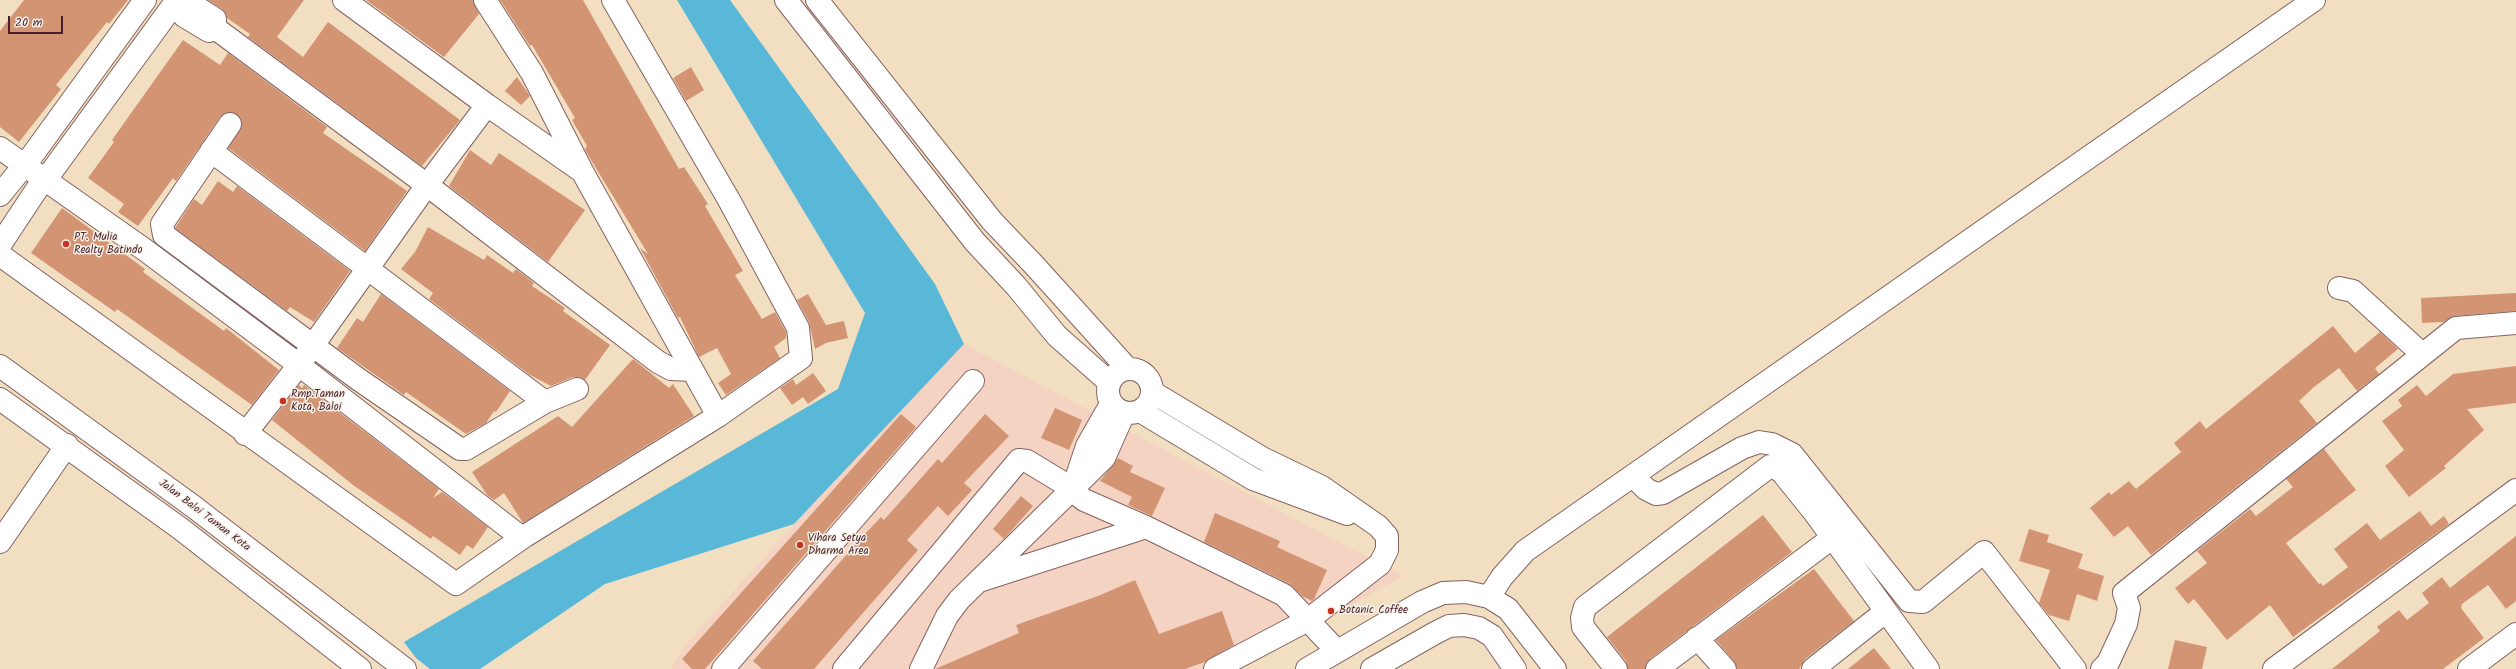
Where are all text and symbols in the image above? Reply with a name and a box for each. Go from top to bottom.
scale bar [10,8,65,34]
text: 20 m [15,13,42,32]
place label: PT. Mulia Realty Batindo [74,231,142,257]
marker: PT. Mulia Realty Batindo [61,239,71,249]
place label: Rmp.Taman Kota, Baloi [291,388,345,414]
marker: Rmp.Taman Kota, Baloi [278,396,288,406]
street label: Jalan Baloi Taman Kota [156,477,252,555]
place label: Vihara Setya Dharma Area [808,532,869,558]
marker: Vihara Setya Dharma Area [795,540,805,550]
place label: Botanic Coffee [1339,604,1408,618]
marker: Botanic Coffee [1326,606,1336,616]

